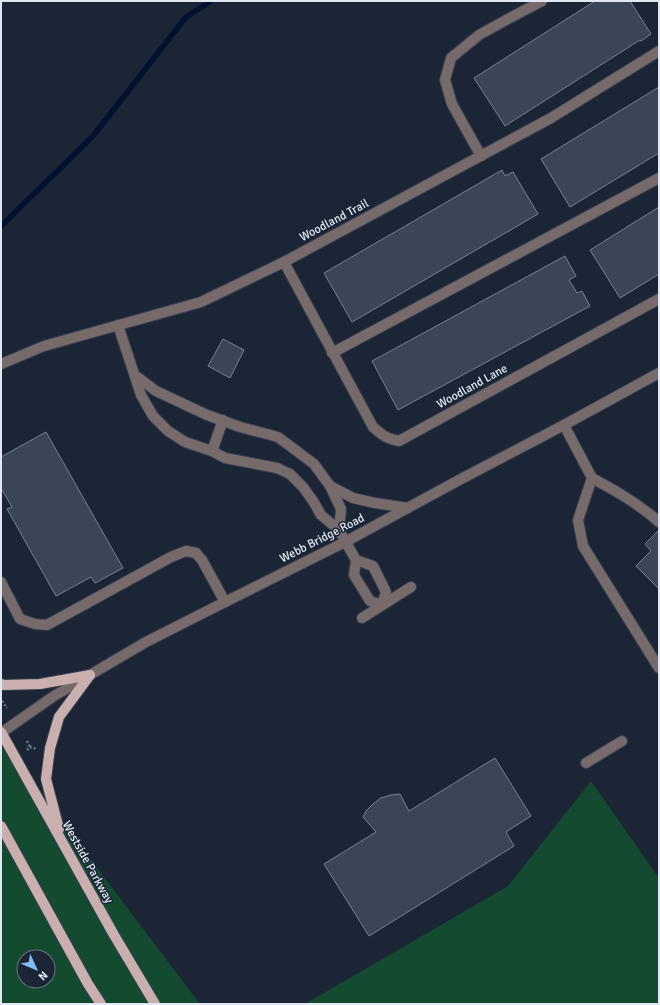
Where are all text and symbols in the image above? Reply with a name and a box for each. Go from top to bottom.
street label: Woodland Trail [297,196,372,245]
street label: Woodland Lane [434,361,510,412]
street label: Webb Bridge Road [277,511,367,566]
street label: Westside Parkway [59,818,117,906]
north arrow [16,949,56,989]
text: N [35,968,50,983]

